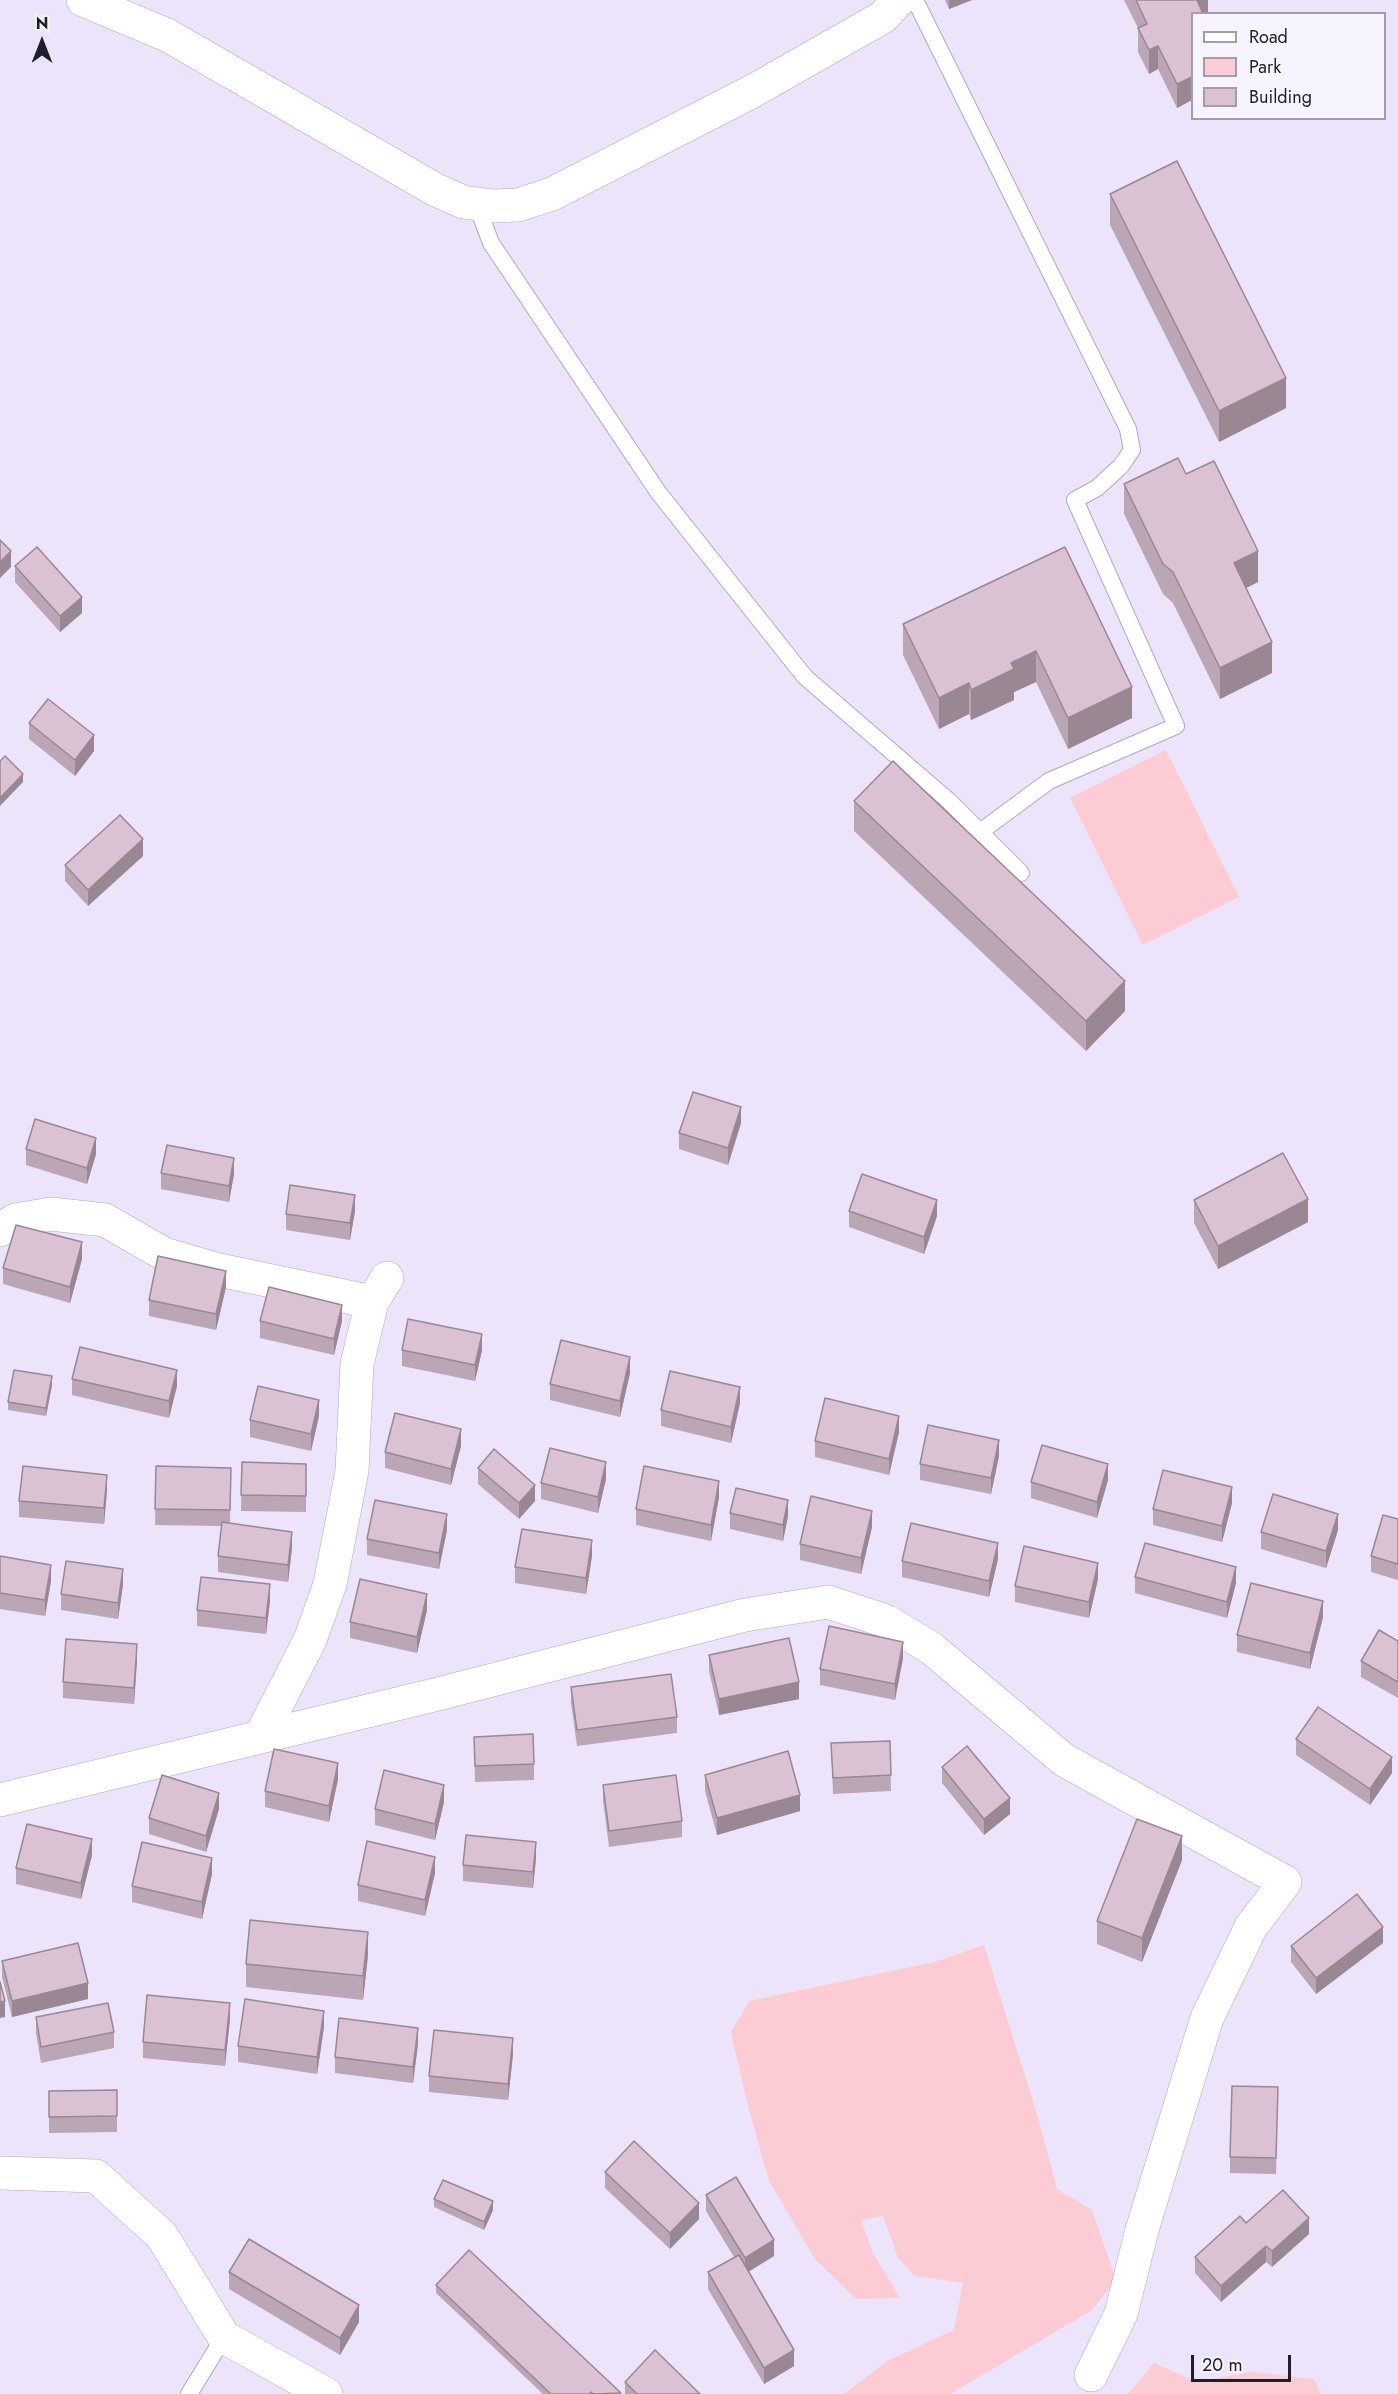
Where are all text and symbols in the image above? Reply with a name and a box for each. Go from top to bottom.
north arrow [12,12,72,72]
text: N [36,12,48,35]
legend [1191,12,1386,120]
text: Road [1249,24,1288,50]
text: Park [1249,54,1281,80]
text: Building [1249,84,1312,110]
scale bar [1194,2343,1294,2381]
text: 20 m [1202,2352,1242,2378]

